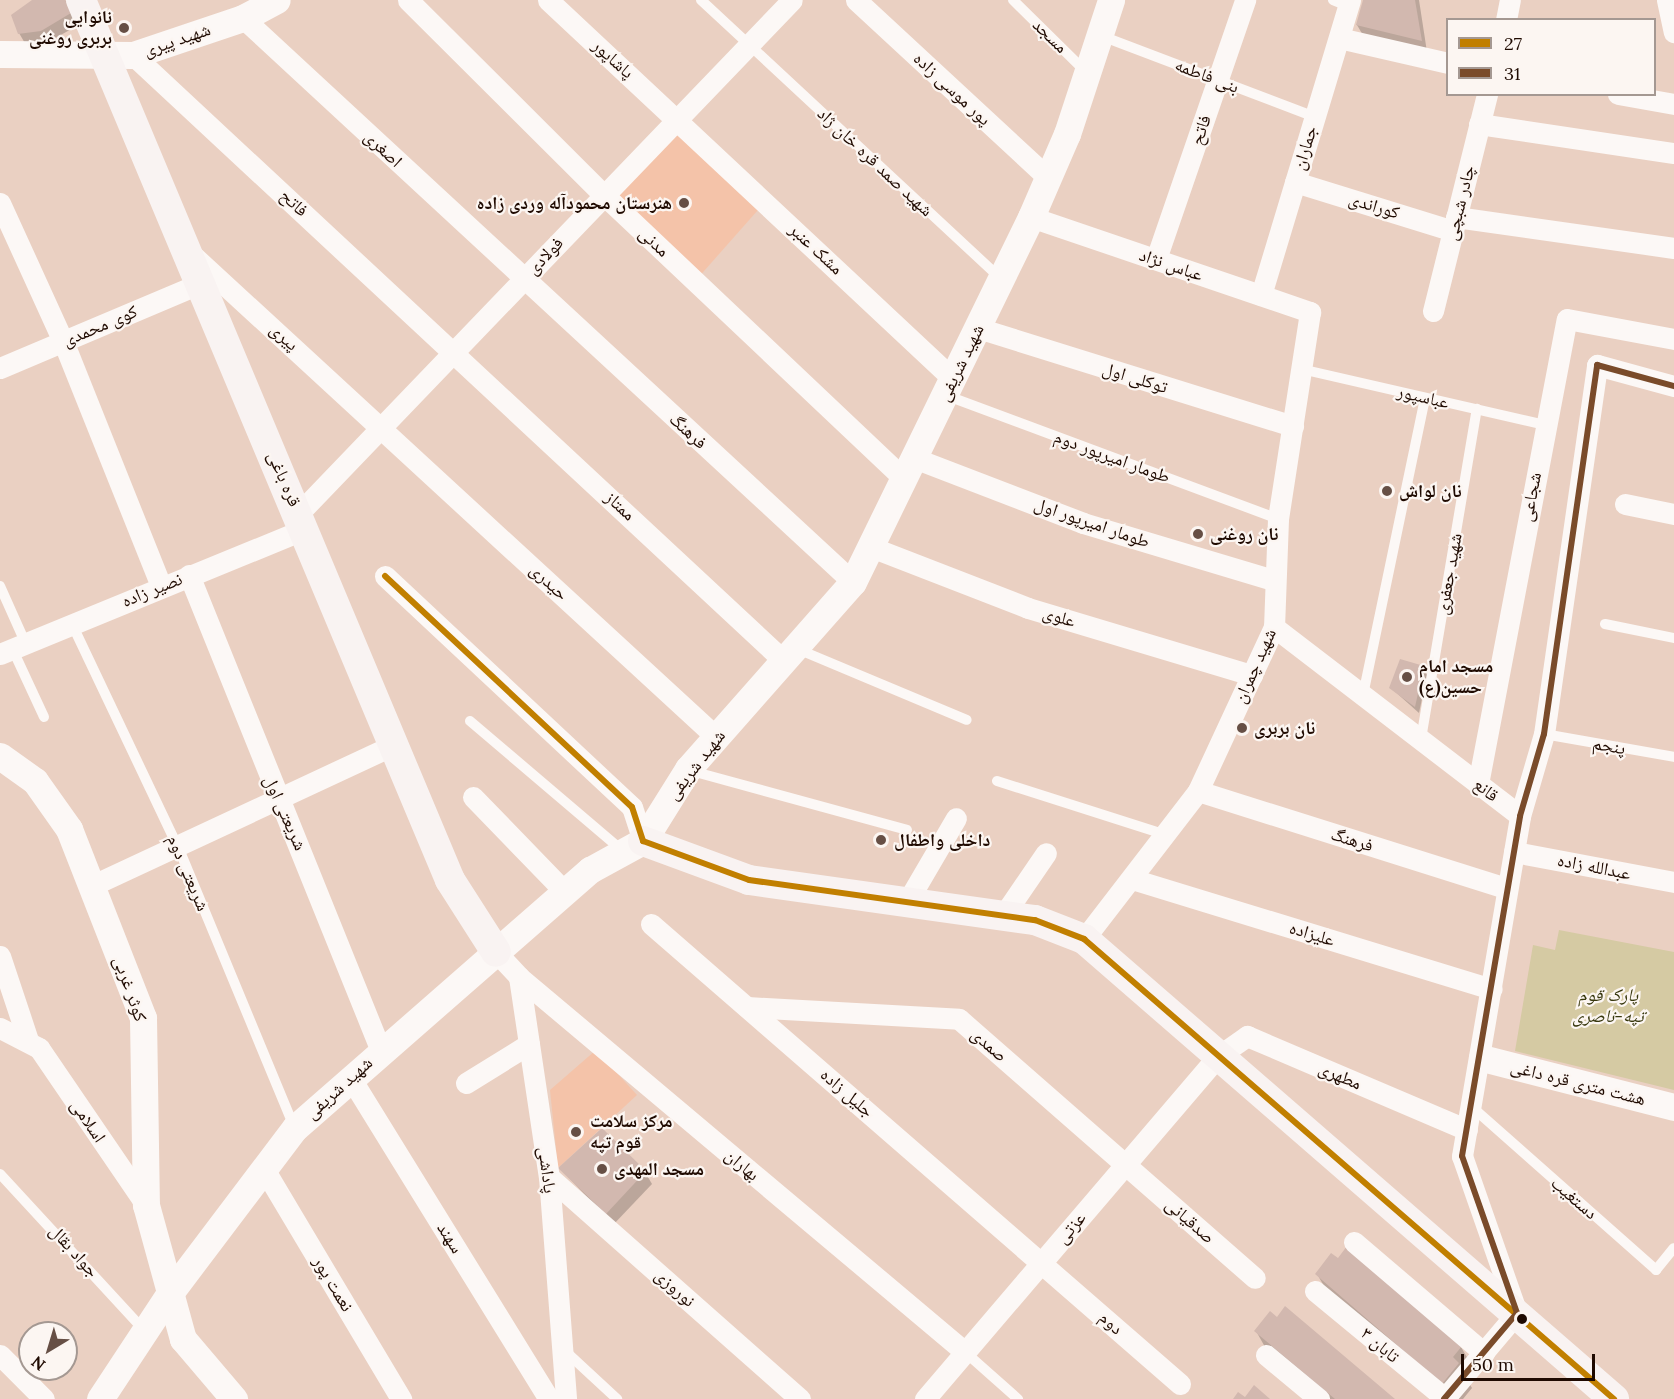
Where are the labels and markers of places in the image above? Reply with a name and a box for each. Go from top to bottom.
place label: نانوایی بربری روغنی [29,7,112,50]
marker: نانوایی بربری روغنی [117,21,131,35]
place label: هنرستان محمودآله وردی زاده [477,192,672,214]
marker: هنرستان محمودآله وردی زاده [677,196,691,210]
place label: نان لواش [1399,480,1462,502]
marker: نان لواش [1380,484,1394,498]
place label: نان روغنی [1210,523,1278,545]
marker: نان روغنی [1191,527,1205,541]
place label: مسجد امام حسین(ع) [1419,656,1493,698]
marker: مسجد امام حسین(ع) [1400,670,1414,684]
place label: نان بربری [1254,717,1315,739]
marker: نان بربری [1235,721,1249,735]
place label: داخلی واطفال [894,829,990,851]
marker: داخلی واطفال [872,831,890,849]
place label: مرکز سلامت قوم تپه [590,1111,673,1154]
marker: مرکز سلامت قوم تپه [567,1123,585,1141]
place label: مسجد المهدی [614,1158,704,1180]
marker: مسجد المهدی [595,1162,609,1176]
unlabelled marker [1516,1313,1528,1325]

